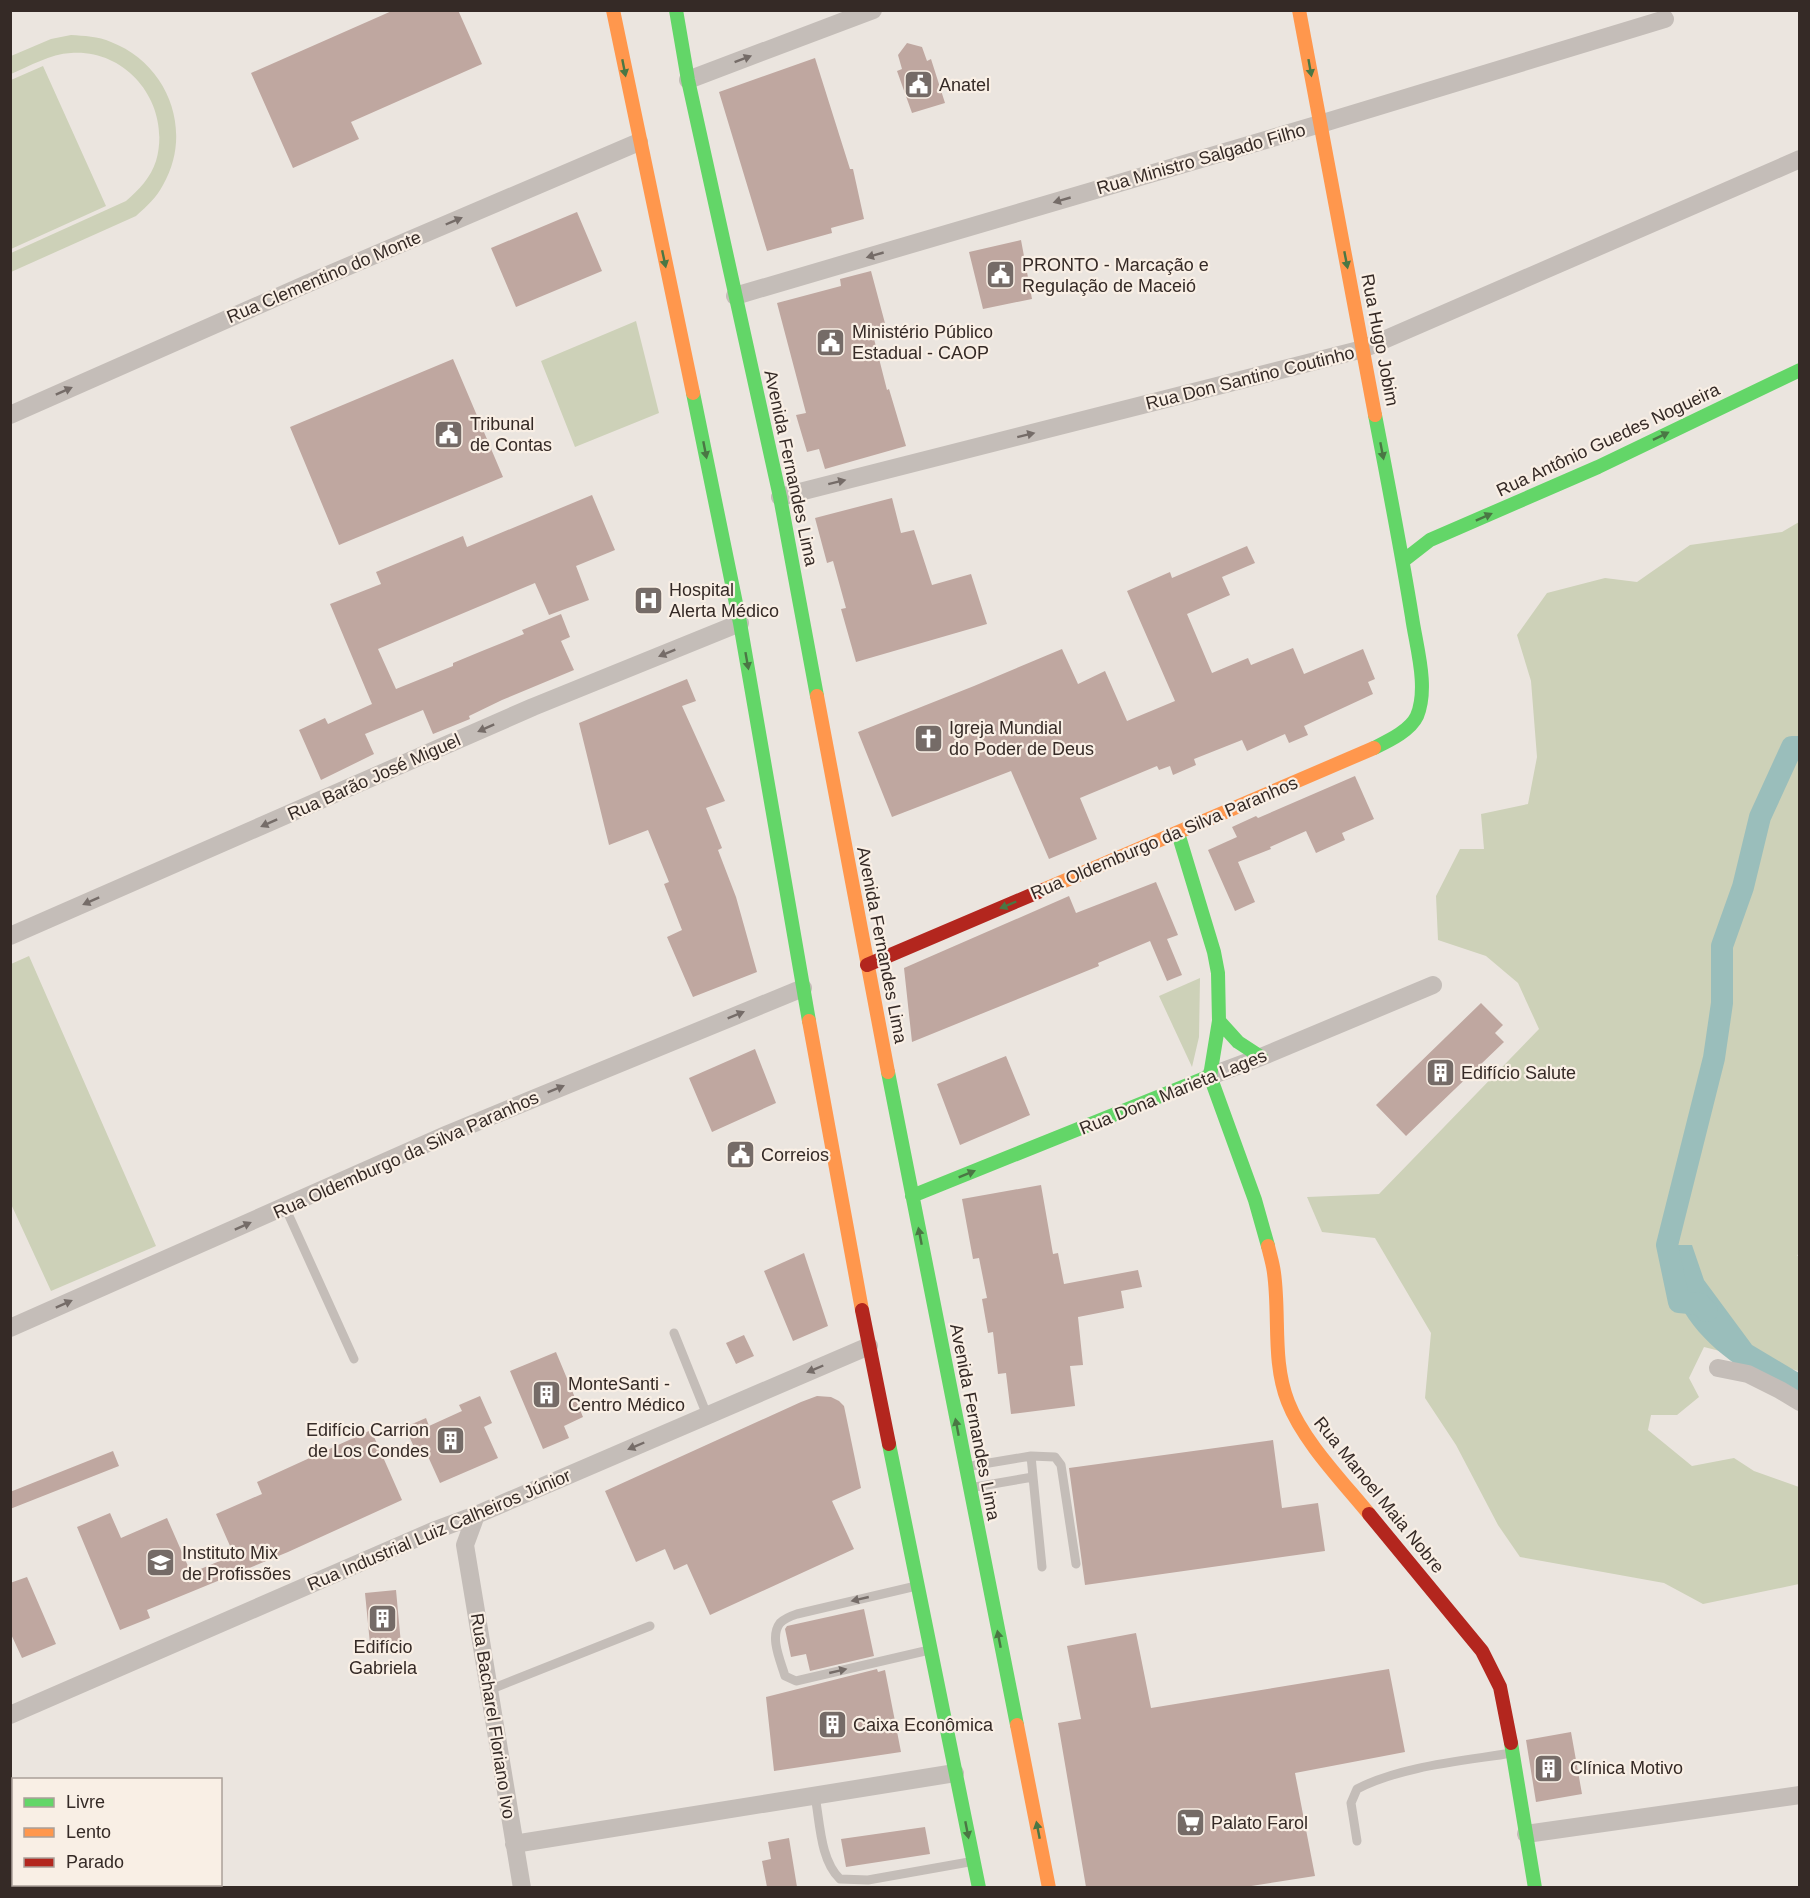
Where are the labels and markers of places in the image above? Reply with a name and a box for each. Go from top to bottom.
public building icon: Anatel [902,69,934,101]
place label: Anatel [939,75,990,95]
place label: PRONTO - Marcação e Regulação de Maceió [1022,255,1209,296]
public building icon: PRONTO - Marcação e Regulação de Maceió [985,259,1017,291]
place label: Ministério Público Estadual - CAOP [852,322,993,363]
public building icon: Ministério Público Estadual - CAOP [815,326,847,358]
place label: Tribunal de Contas [470,414,552,455]
public building icon: Tribunal de Contas [433,418,465,450]
place label: Hospital Alerta Médico [669,580,779,621]
hospital icon: Hospital Alerta Médico [632,584,664,616]
place label: Igreja Mundial do Poder de Deus [949,718,1094,759]
church icon: Igreja Mundial do Poder de Deus [912,722,944,754]
building icon: Edifício Salute [1424,1057,1456,1089]
place label: Edifício Salute [1461,1063,1576,1083]
public building icon: Correios [724,1139,756,1171]
place label: Correios [761,1145,829,1165]
place label: MonteSanti - Centro Médico [568,1374,685,1415]
building icon: MonteSanti - Centro Médico [531,1378,563,1410]
place label: Edifício Carrion de Los Condes [306,1420,429,1461]
building icon: Edifício Carrion de Los Condes [434,1424,466,1456]
place label: Instituto Mix de Profissões [182,1543,291,1584]
school or university icon: Instituto Mix de Profissões [145,1547,177,1579]
building icon: Edifício Gabriela [367,1602,399,1634]
place label: Edifício Gabriela [349,1637,418,1678]
building icon: Caixa Econômica [816,1709,848,1741]
place label: Caixa Econômica [853,1715,994,1735]
building icon: Clínica Motivo [1533,1752,1565,1784]
place label: Clínica Motivo [1570,1758,1683,1778]
supermarket icon: Palato Farol [1174,1807,1206,1839]
place label: Palato Farol [1211,1813,1308,1833]

